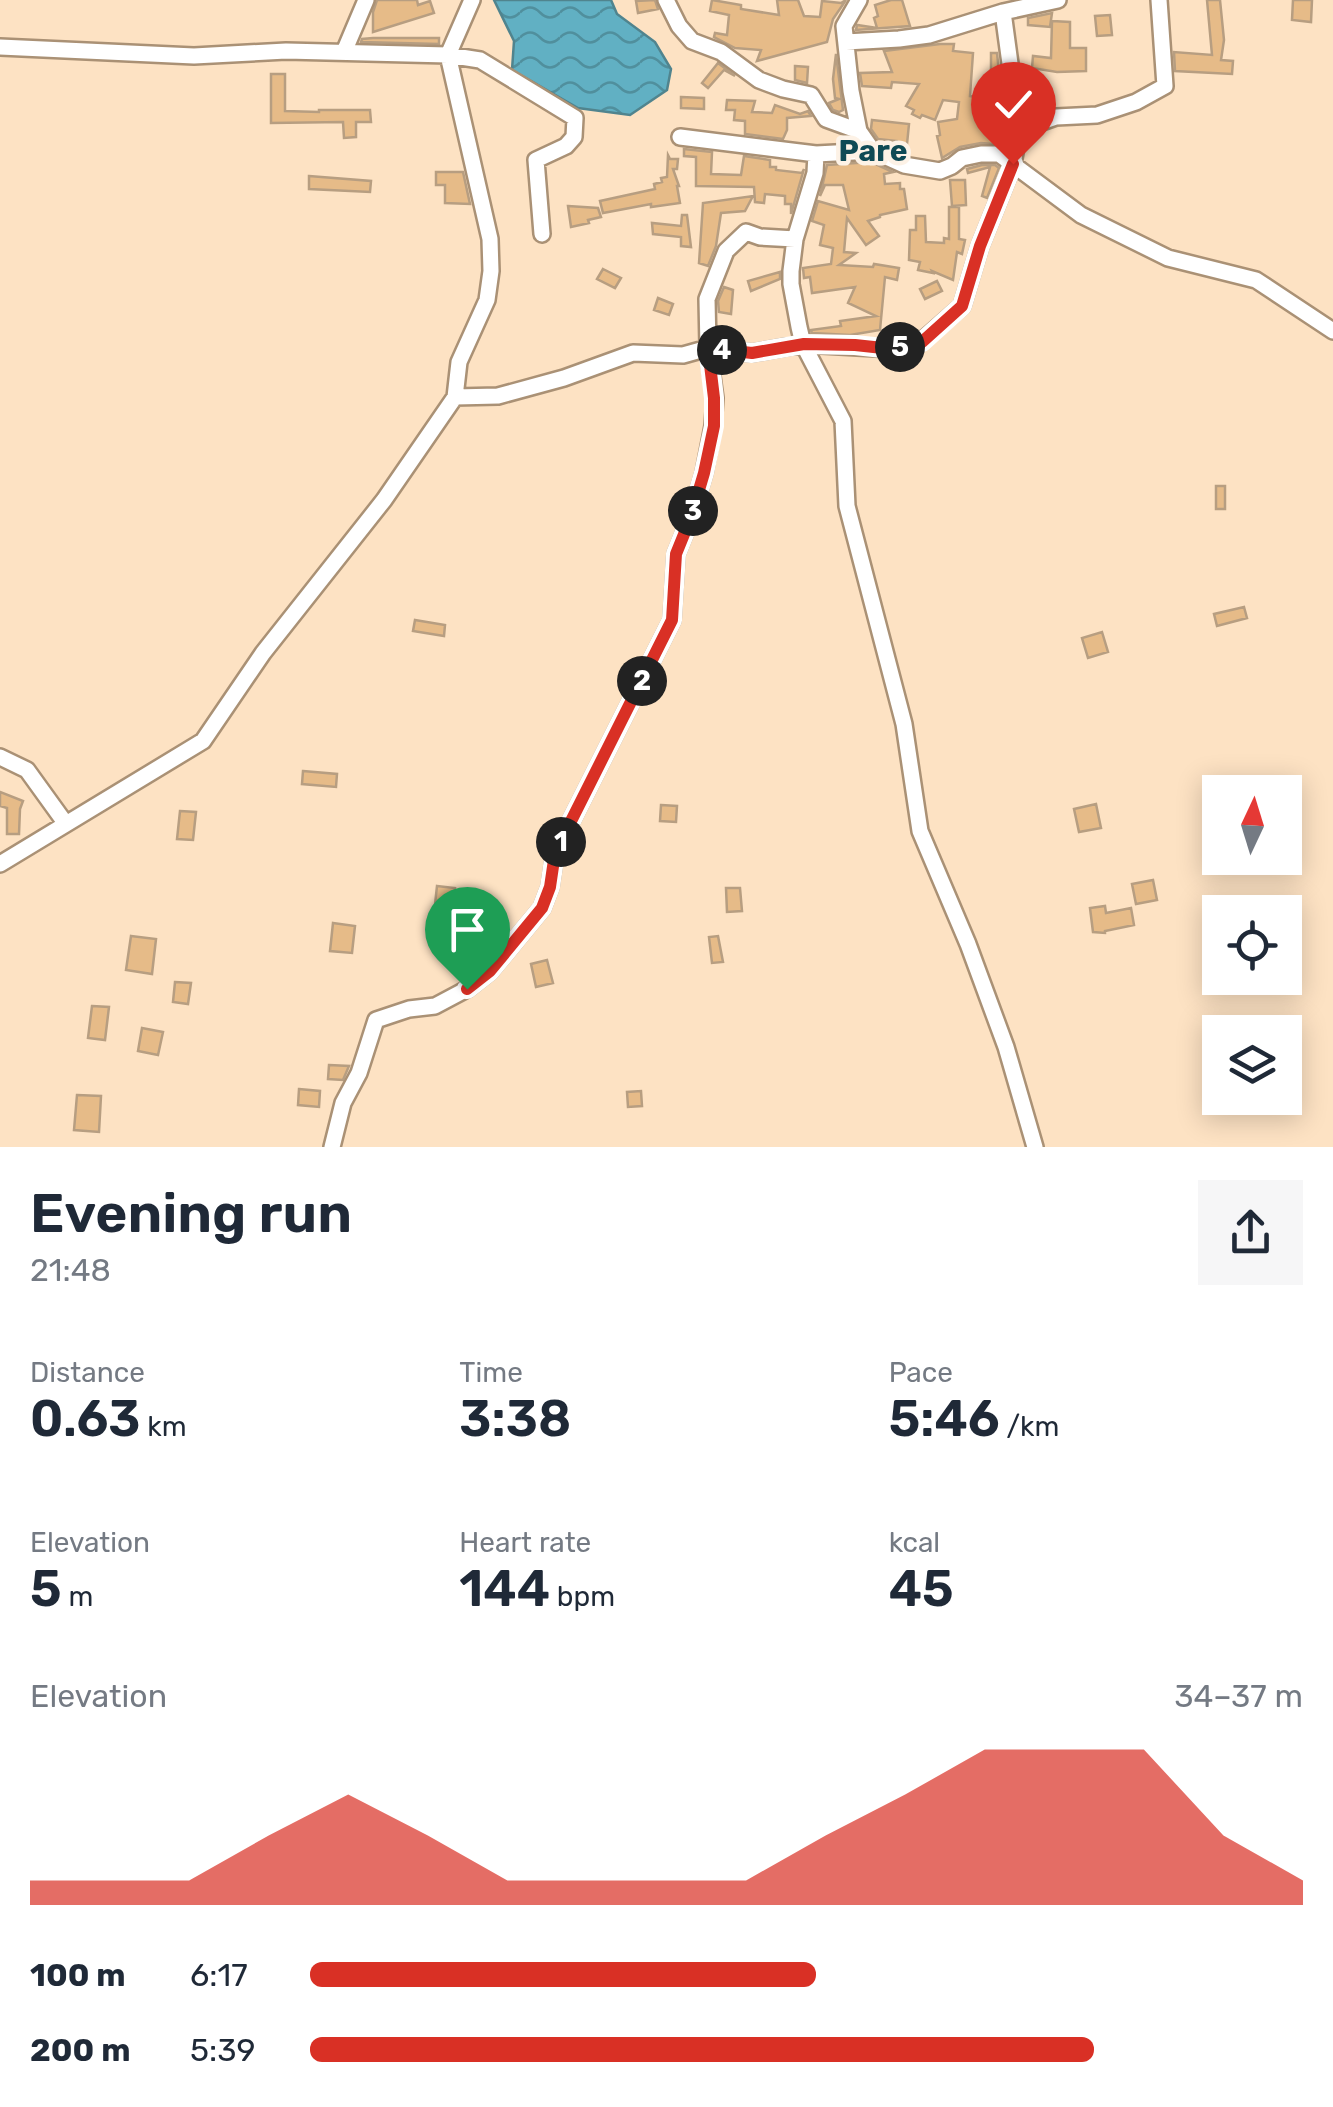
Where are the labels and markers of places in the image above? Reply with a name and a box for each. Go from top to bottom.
pin [971,62,1056,165]
pin: 5 [875,322,925,372]
pin: 4 [697,325,747,375]
pin: 3 [668,486,718,536]
pin: 2 [617,656,667,706]
pin: 1 [536,817,586,867]
pin [425,887,510,990]

